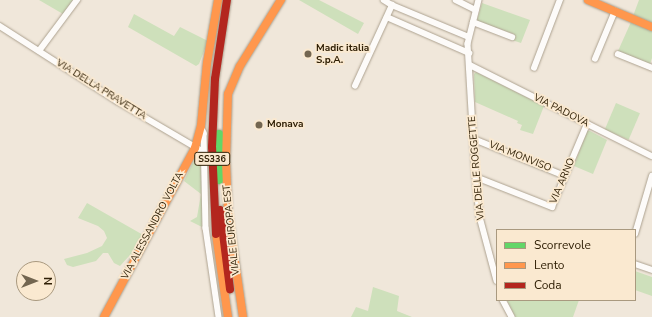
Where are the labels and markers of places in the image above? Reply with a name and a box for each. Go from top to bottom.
place label: Madic italia S.p.A. [316,42,369,66]
marker: Madic italia S.p.A. [303,49,313,59]
place label: Monava [267,119,303,131]
marker: Monava [254,120,264,130]

